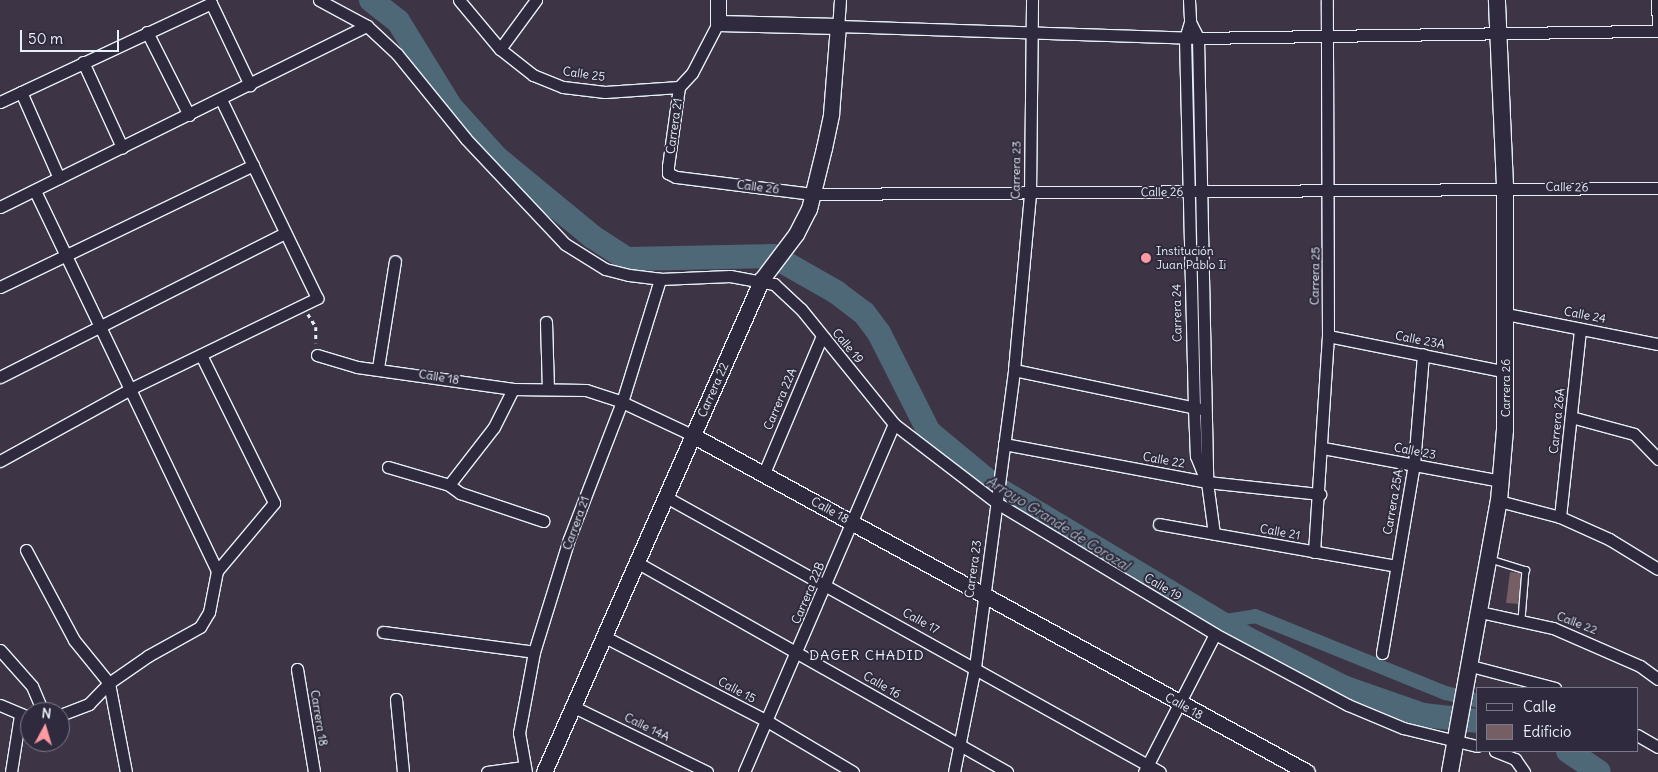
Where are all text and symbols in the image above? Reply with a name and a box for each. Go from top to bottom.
scale bar [22,20,121,52]
text: 50 m [28,29,63,48]
street label: Calle 25 [562,64,606,84]
street label: Carrera 21 [663,97,685,155]
street label: Carrera 23 [1008,141,1024,199]
street label: Calle 26 [736,177,780,197]
street label: Calle 26 [1545,179,1589,195]
street label: Calle 26 [1140,184,1184,200]
place label: Institución Juan Pablo Ii [1156,244,1226,272]
street label: Carrera 25 [1307,247,1323,305]
marker: Institución Juan Pablo Ii [1140,252,1152,264]
street label: Carrera 24 [1169,284,1185,342]
street label: Calle 24 [1563,304,1607,326]
street label: Calle 19 [829,326,867,366]
street label: Calle 23A [1394,328,1446,352]
street label: Carrera 26 [1499,359,1513,417]
street label: Carrera 22 [695,360,731,420]
street label: Carrera 22A [761,366,799,432]
street label: Calle 18 [418,367,460,387]
street label: Carrera 26A [1546,387,1568,455]
street label: Calle 23 [1393,440,1437,462]
street label: Calle 22 [1142,449,1186,471]
street label: Carrera 25A [1380,468,1406,536]
water label: Arroyo Grande de Corozal [984,472,1132,574]
street label: Carrera 21 [560,494,592,552]
street label: Calle 18 [809,494,851,526]
street label: Calle 21 [1259,521,1301,543]
street label: Carrera 23 [962,539,984,599]
street label: Carrera 22B [788,560,828,626]
street label: Calle 19 [1142,570,1184,604]
street label: Calle 17 [900,605,942,637]
street label: Calle 22 [1555,609,1599,637]
district label: DAGER CHADID [808,647,926,663]
street label: Calle 16 [861,669,903,701]
street label: Calle 15 [716,674,758,706]
legend [1476,687,1638,752]
street label: Carrera 18 [307,689,331,747]
street label: Calle 18 [1163,690,1205,722]
text: Calle [1523,697,1556,716]
north arrow [20,702,70,752]
text: N [41,704,52,723]
street label: Calle 14A [622,710,672,744]
text: Edificio [1523,722,1571,741]

